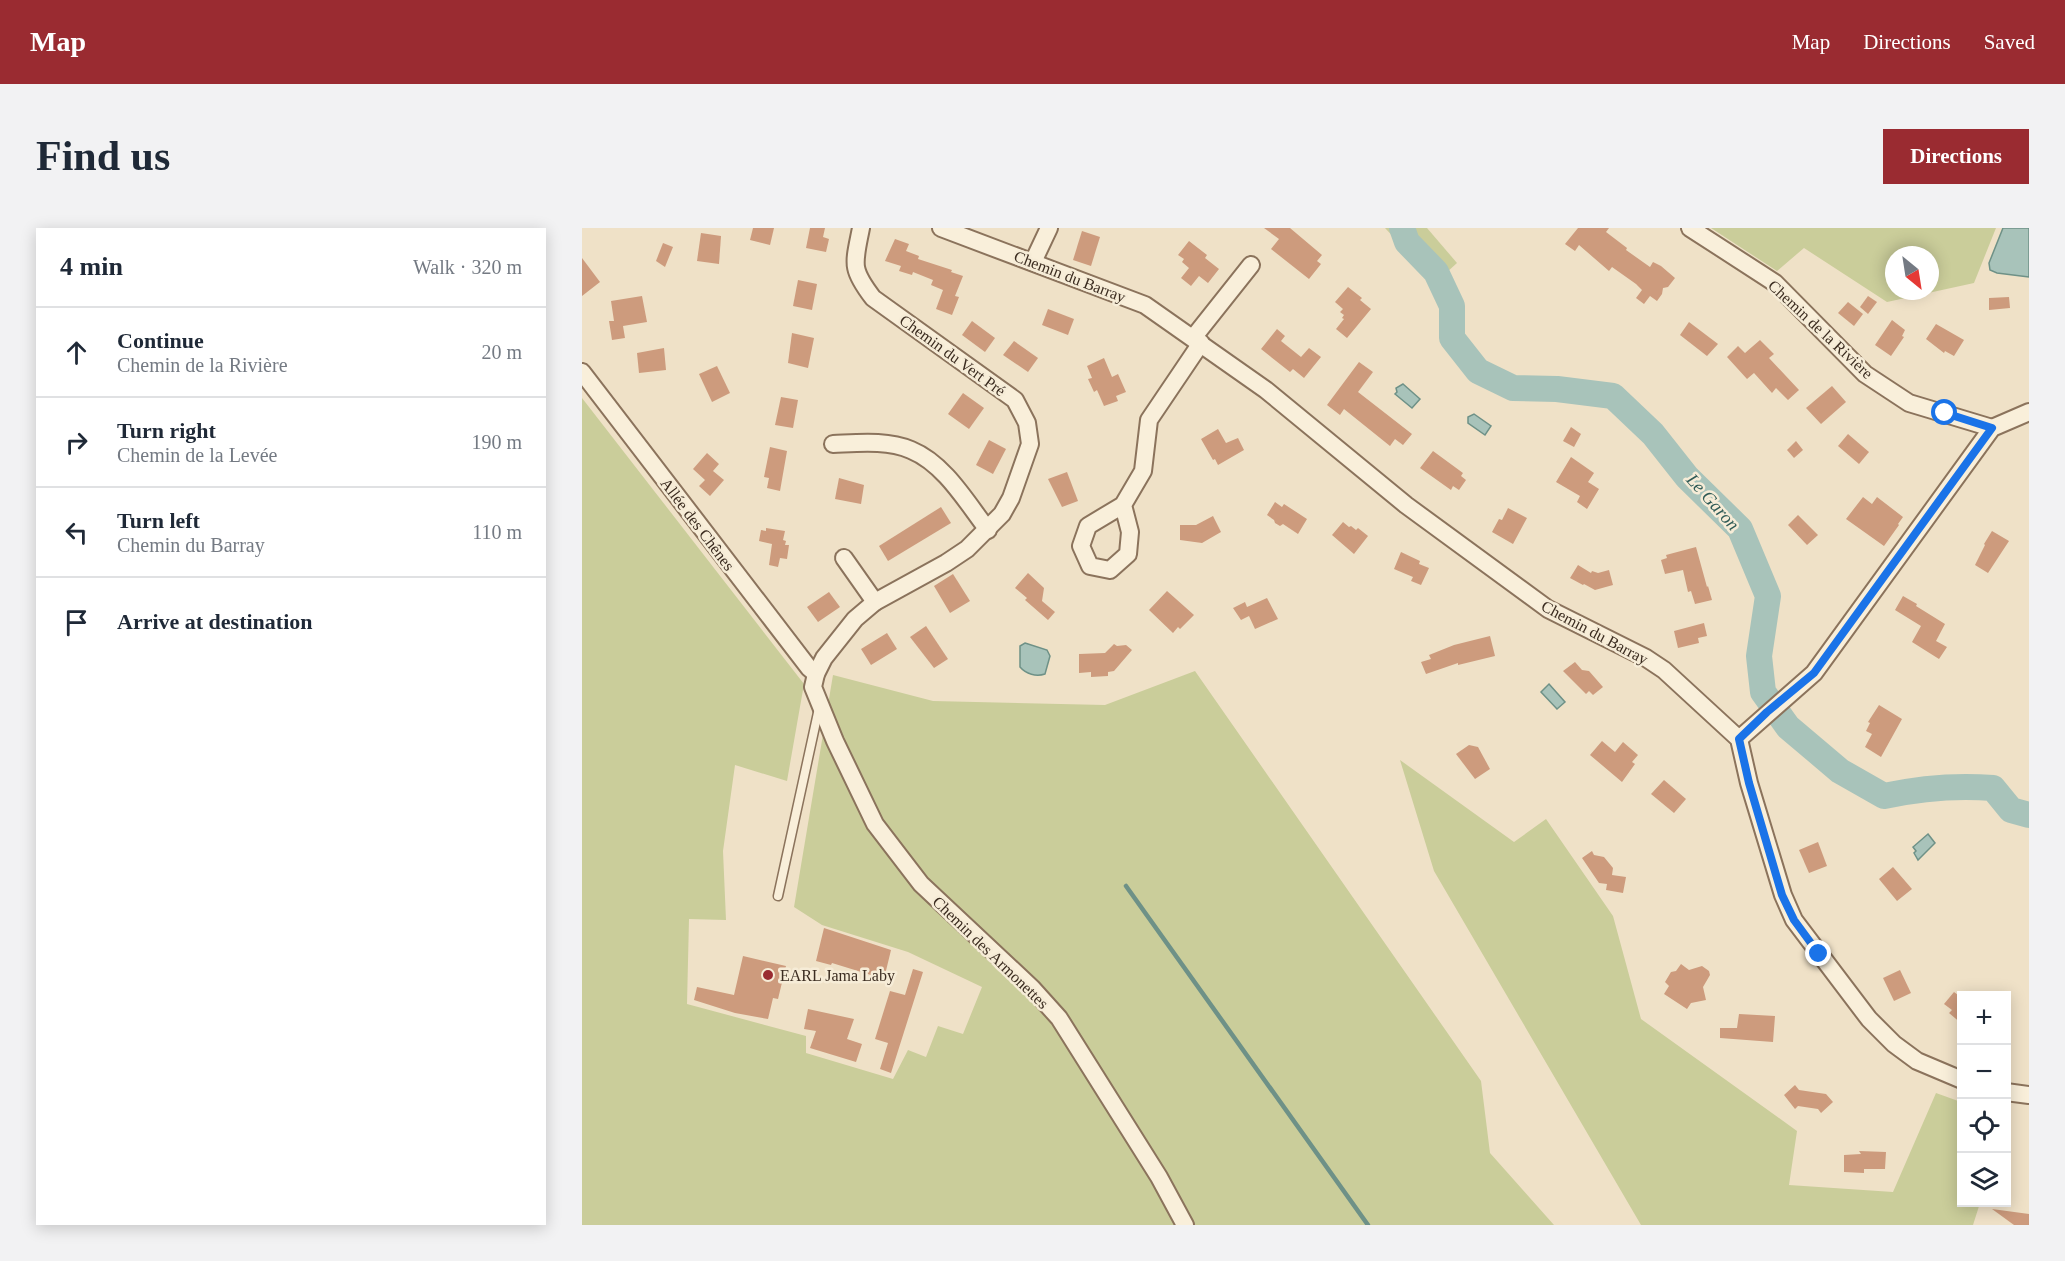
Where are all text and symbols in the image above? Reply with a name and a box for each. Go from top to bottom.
text: Map [30,26,86,57]
text: Map [1792,30,1830,54]
text: Directions [1863,30,1951,54]
text: Saved [1984,30,2035,54]
button: Directions [1883,129,2029,184]
text: Find us [36,133,170,179]
north arrow [1885,246,1939,300]
street label: Chemin du Barray [1011,247,1128,307]
text: 4 min [60,252,123,281]
text: Walk · 320 m [413,256,522,278]
street label: Chemin de la Rivière [1765,277,1876,382]
street label: Chemin du Vert Pré [897,311,1009,399]
text: Continue [117,328,204,353]
icon: ahead [60,336,93,369]
text: 20 m [481,341,522,363]
text: Chemin de la Rivière [117,354,288,376]
route start [1931,399,1957,425]
text: Turn right [117,418,216,443]
icon: right [60,426,93,459]
text: 190 m [471,431,522,453]
text: Chemin de la Levée [117,444,278,466]
water label: Le Garon [1682,469,1743,534]
street label: Allée des Chênes [657,475,738,574]
text: Turn left [117,508,200,533]
icon: left [60,516,93,549]
text: 110 m [472,521,522,543]
text: Chemin du Barray [117,534,265,556]
street label: Chemin du Barray [1538,597,1651,669]
icon: arrive [60,606,93,639]
text: Arrive at destination [117,609,313,634]
street label: Chemin des Armonettes [929,893,1052,1012]
route end [1805,940,1831,966]
place label: EARL Jama Laby [780,967,895,985]
marker: EARL Jama Laby [761,968,775,982]
map controls [1957,991,2011,1207]
button: + [1957,991,2011,1045]
button: − [1957,1045,2011,1099]
button: locate [1957,1099,2011,1153]
button: layers [1957,1153,2011,1207]

